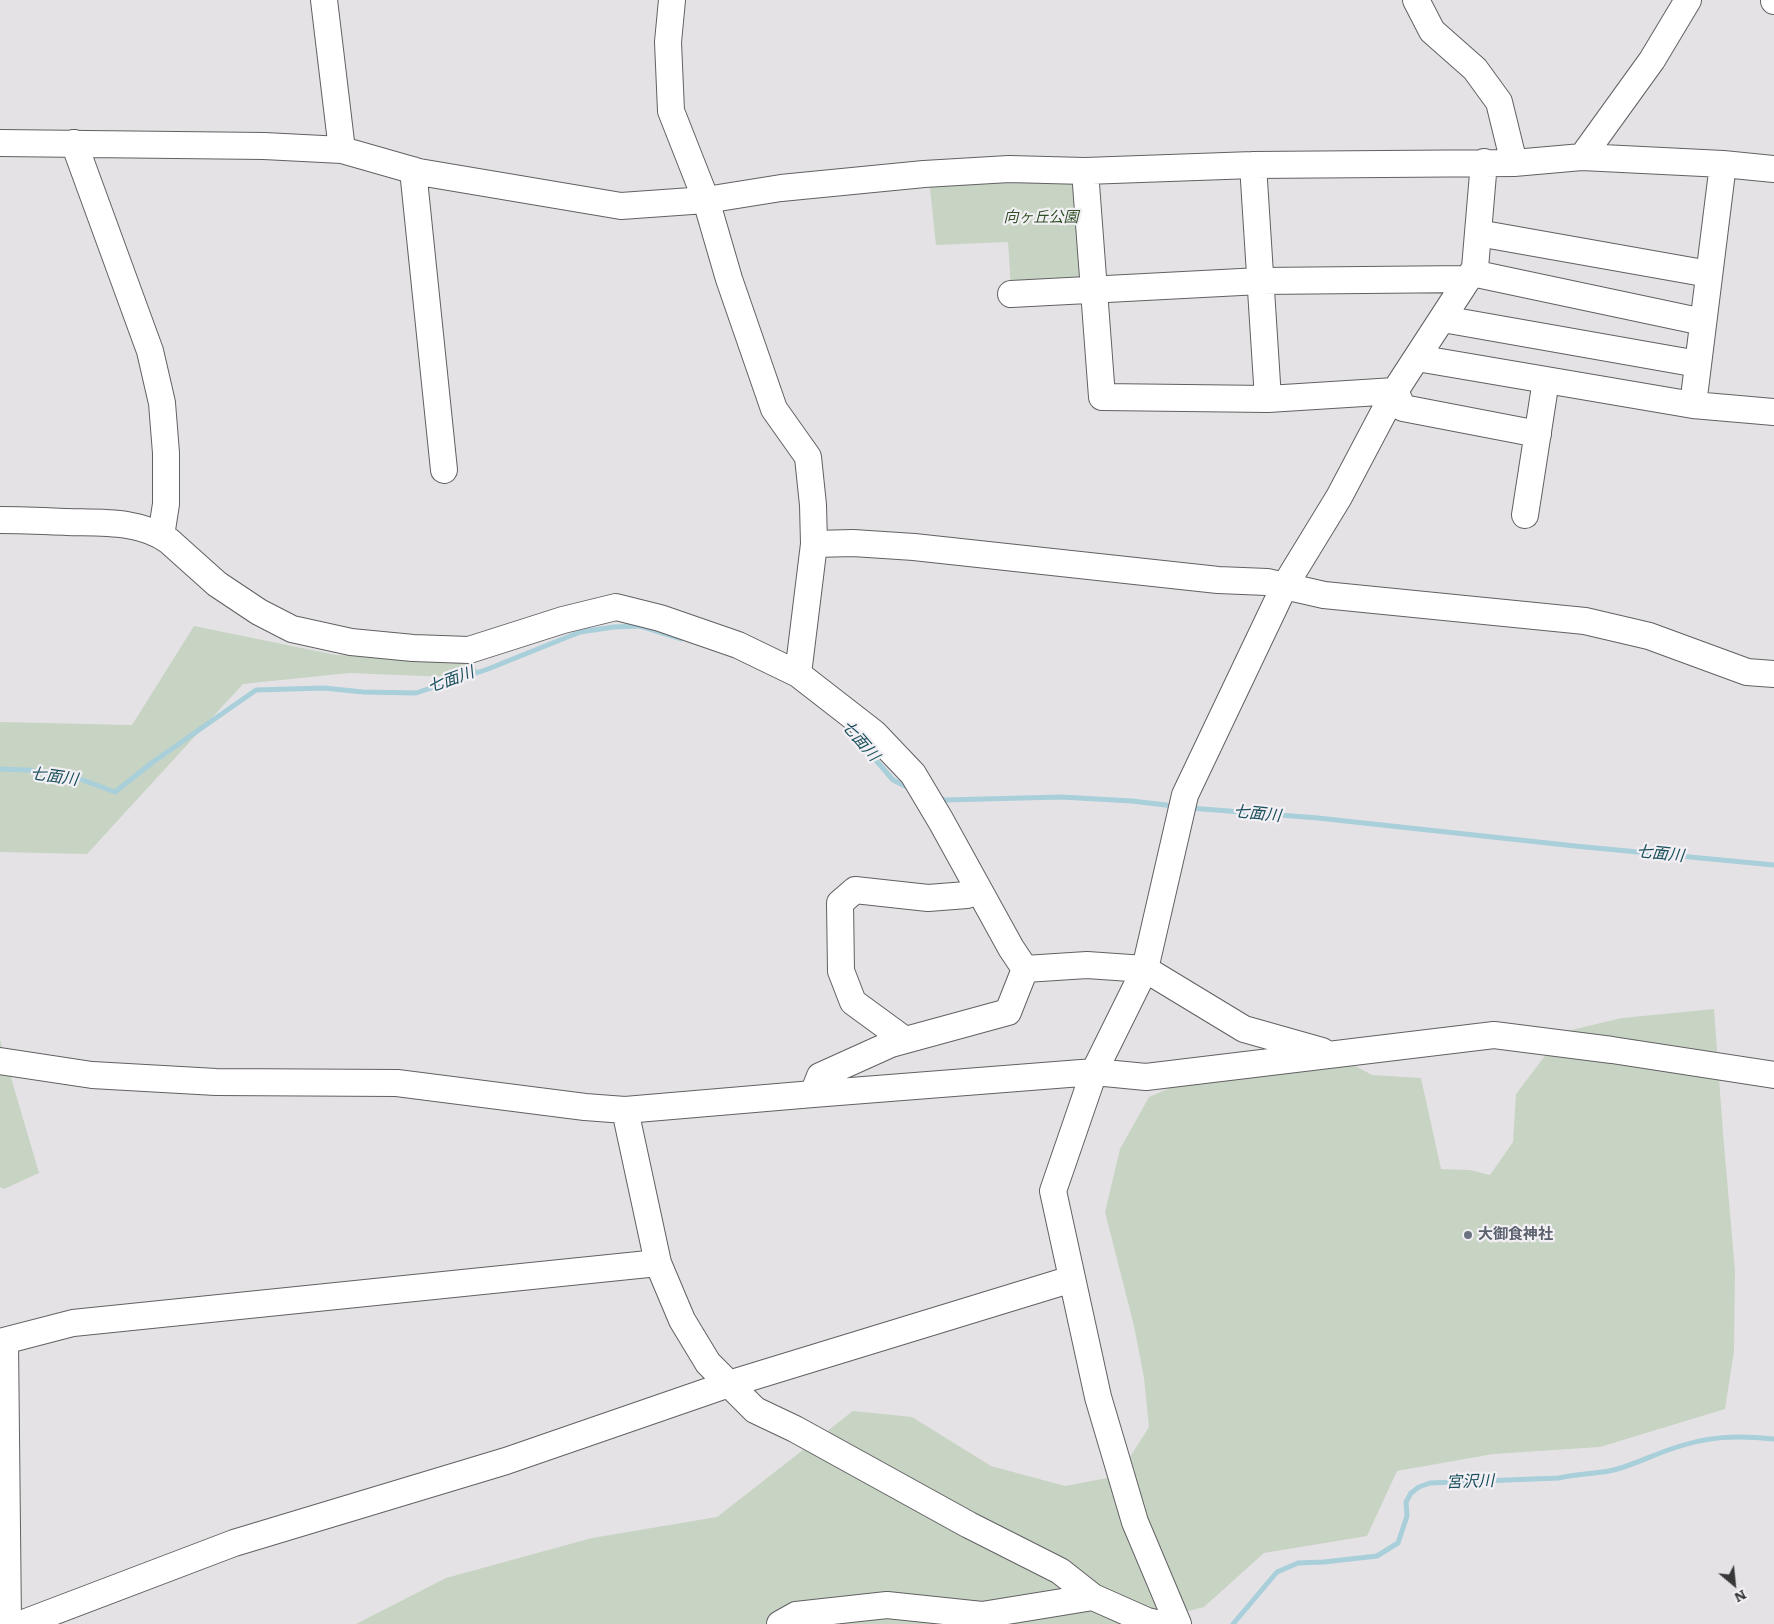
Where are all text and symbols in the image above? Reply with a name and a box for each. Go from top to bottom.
park label: 向ヶ丘公園 [1004,209,1078,227]
water label: 七面川 [425,663,477,697]
water label: 七面川 [837,717,883,765]
water label: 七面川 [29,764,79,790]
water label: 七面川 [1232,802,1282,826]
water label: 七面川 [1635,842,1685,866]
place label: 大御食神社 [1478,1226,1553,1244]
marker: 大御食神社 [1462,1229,1474,1241]
water label: 宮沢川 [1446,1472,1494,1492]
north arrow [1709,1559,1759,1609]
text: N [1731,1586,1751,1609]

